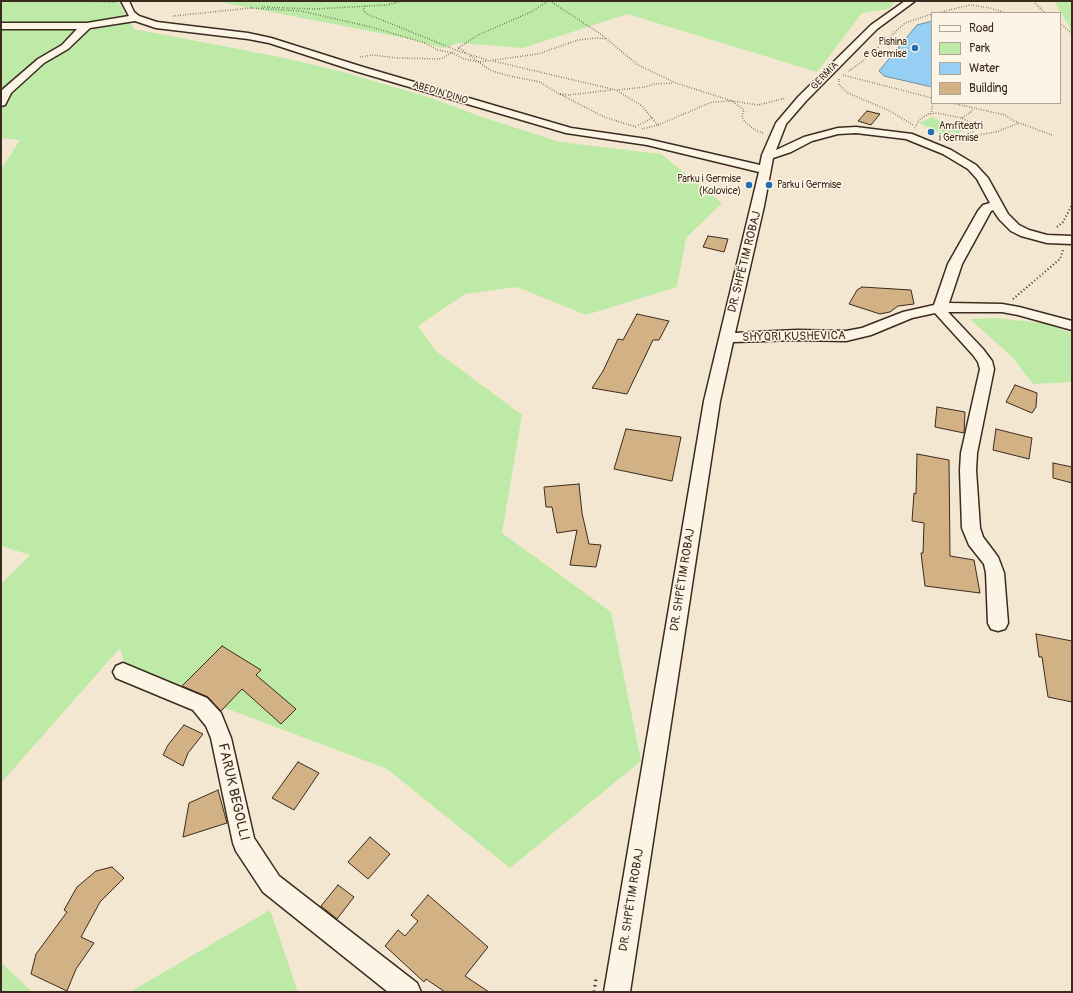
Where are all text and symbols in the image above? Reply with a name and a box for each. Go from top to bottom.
legend [931,12,1061,104]
text: Road [969,21,994,36]
place label: Pishina e Gërmisë [864,36,907,60]
text: Park [969,41,990,56]
marker: Pishina e Gërmisë [910,43,920,53]
street label: GËRMIA [809,59,841,93]
text: Water [969,61,1000,76]
street label: ABEDIN DINO [411,79,469,107]
text: Building [969,81,1008,96]
place label: Amfiteatri i Gërmisë [939,120,983,144]
marker: Amfiteatri i Gërmisë [926,127,936,137]
place label: Parku i Germise (Kolovice) [677,173,741,196]
place label: Parku i Gërmise [777,179,841,191]
marker: Parku i Germise (Kolovice) [744,180,754,190]
marker: Parku i Gërmise [764,180,774,190]
street label: DR. SHPËTIM ROBAJ [725,210,765,314]
street label: SHYQRI KUSHEVICA [742,329,846,345]
street label: DR. SHPËTIM ROBAJ [668,528,698,632]
street label: FARUK BEGOLLI [214,742,252,842]
street label: DR. SHPËTIM ROBAJ [617,848,647,952]

